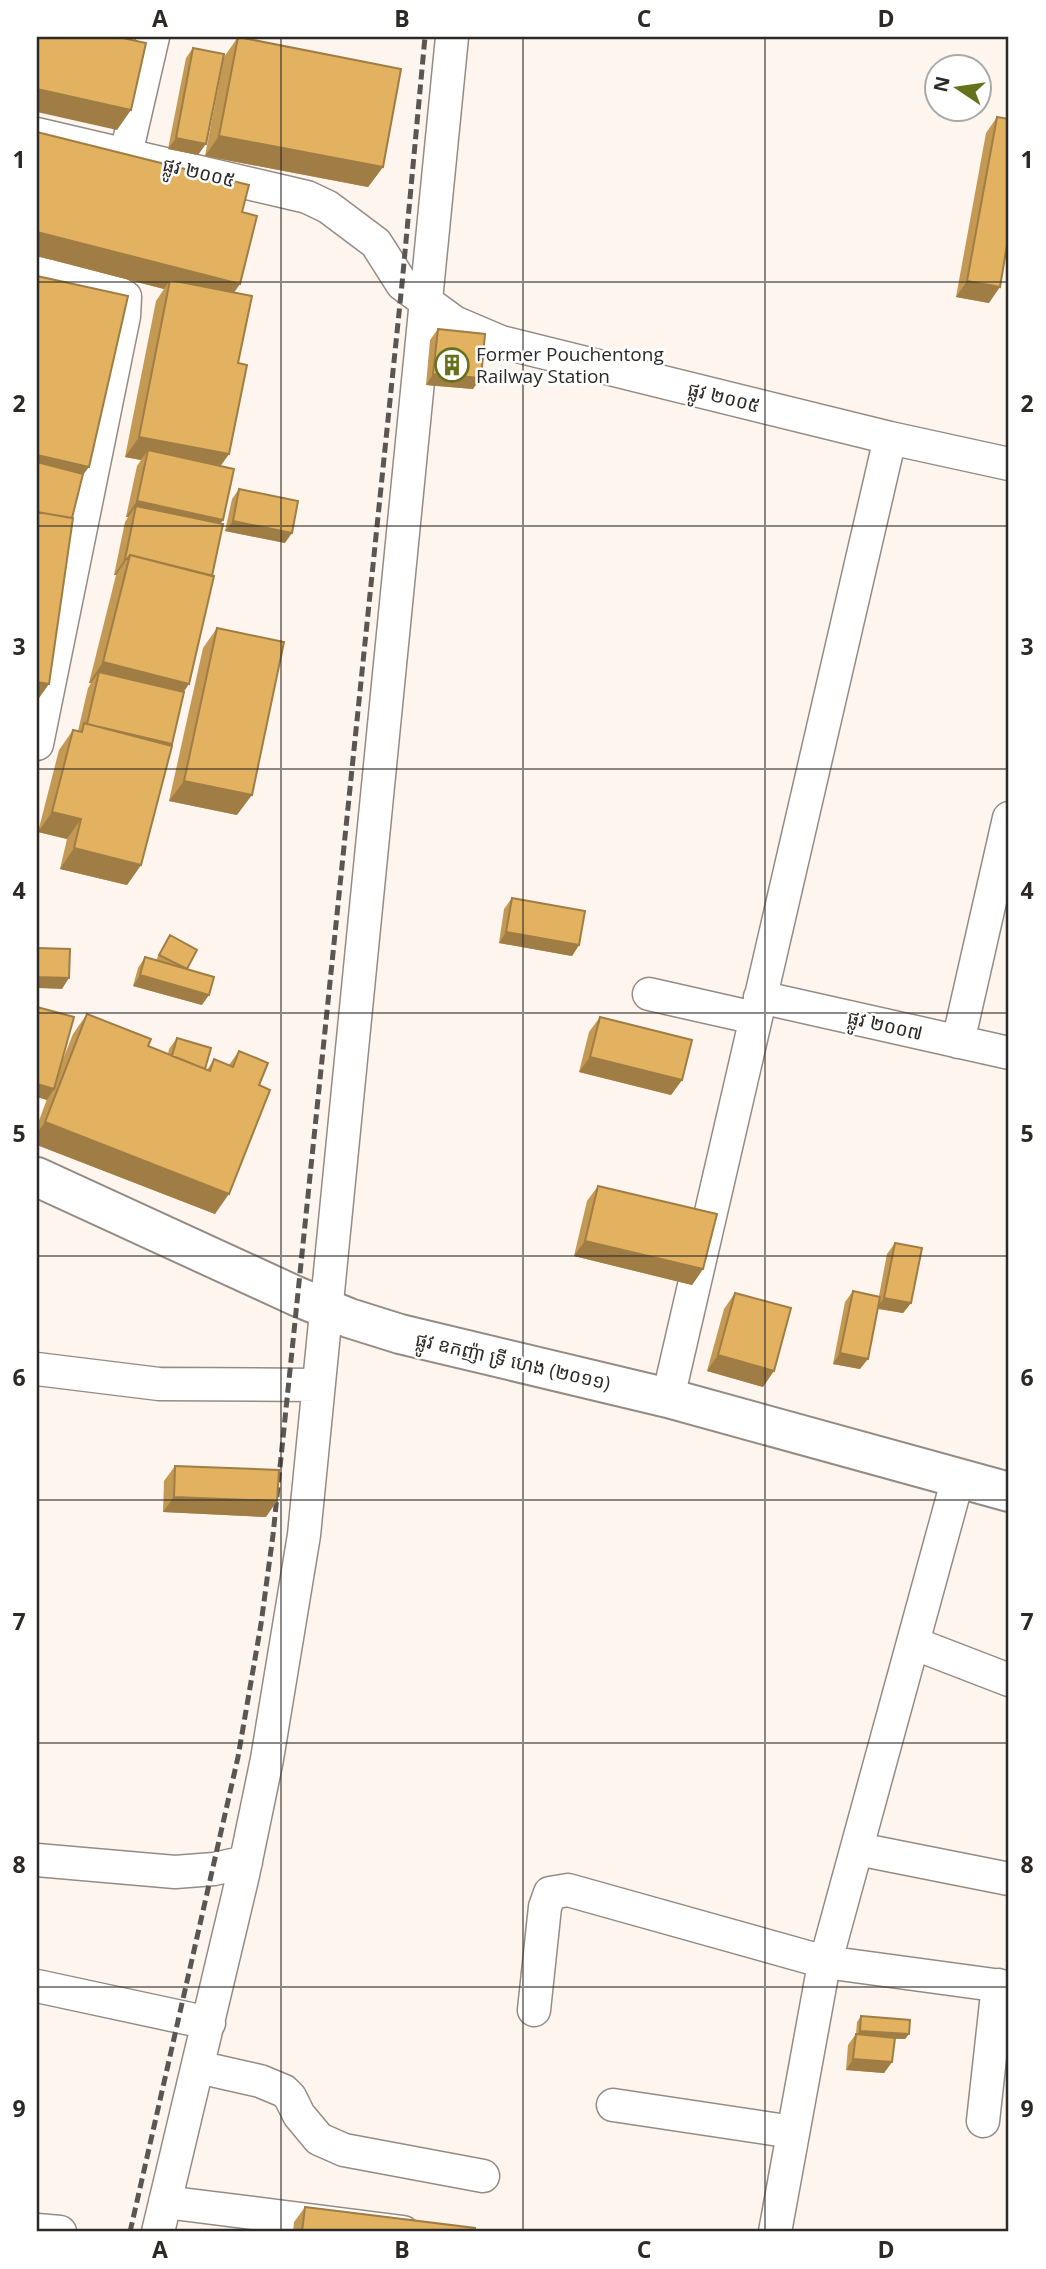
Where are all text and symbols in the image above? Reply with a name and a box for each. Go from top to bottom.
text: A [152,2,168,34]
text: B [394,2,410,34]
text: C [637,2,651,34]
text: D [877,2,895,34]
north arrow [923,52,993,122]
text: N [927,74,956,95]
text: 1 [12,143,26,175]
text: 1 [1020,143,1034,175]
street label: ផ្លូវ ២០០៥ [159,151,238,197]
place label: Former Pouchentong Railway Station [476,341,664,389]
building icon: Former Pouchentong Railway Station [433,346,471,384]
street label: ផ្លូវ ២០០៥ [684,375,763,423]
text: 2 [12,387,26,419]
text: 2 [1020,387,1034,419]
text: 3 [12,630,26,662]
text: 3 [1020,630,1034,662]
text: 4 [12,874,26,906]
text: 4 [1020,874,1034,906]
street label: ផ្លូវ ២០០៧ [844,1004,925,1051]
text: 5 [12,1117,26,1149]
text: 5 [1020,1117,1034,1149]
street label: ផ្លូវ ឧកញ៉ា ទ្រី ហេង (២០១១) [412,1326,613,1401]
text: 6 [12,1361,26,1393]
text: 6 [1020,1361,1034,1393]
text: 7 [12,1605,26,1637]
text: 7 [1020,1605,1034,1637]
text: 8 [12,1848,26,1880]
text: 8 [1020,1848,1034,1880]
text: 9 [12,2092,26,2124]
text: 9 [1020,2092,1034,2124]
text: A [152,2233,168,2265]
text: B [394,2233,410,2265]
text: C [637,2233,651,2265]
text: D [877,2233,895,2265]

